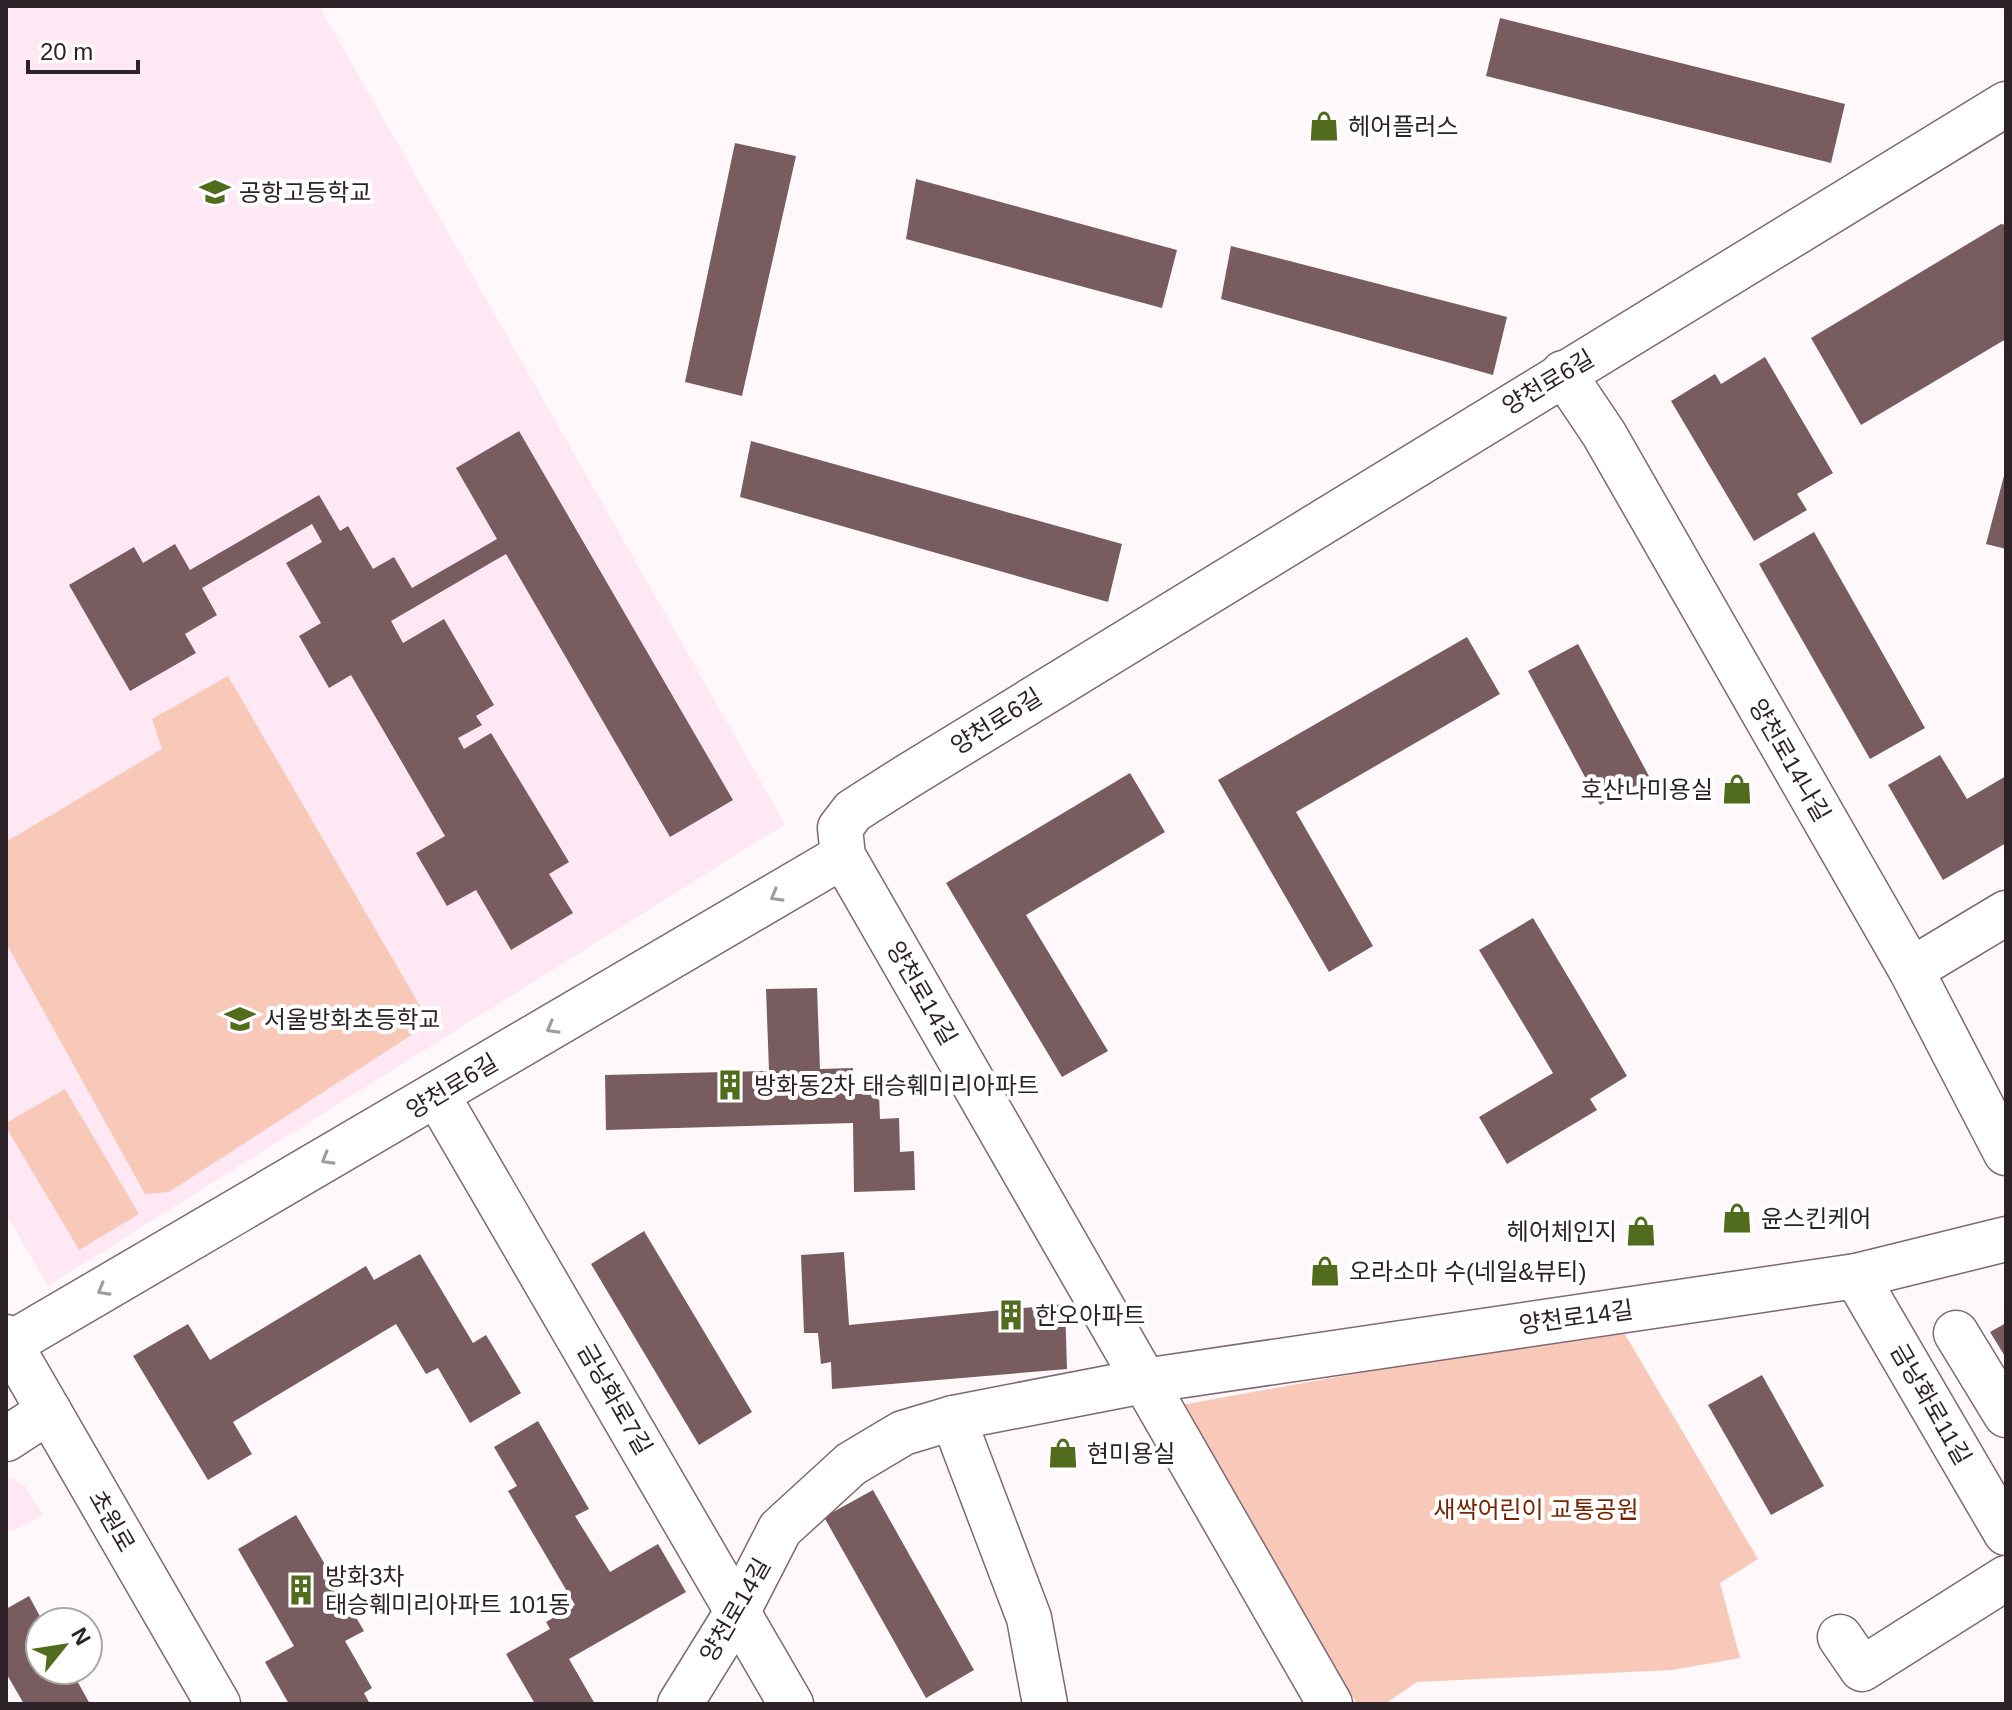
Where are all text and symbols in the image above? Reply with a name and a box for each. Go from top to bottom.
scale bar [28,24,138,74]
text: 20 m [40,38,93,65]
shop icon: 헤어플러스 [1307,109,1341,143]
place label: 헤어플러스 [1348,113,1458,140]
school or university icon: 공항고등학교 [198,175,232,209]
place label: 공항고등학교 [239,179,371,206]
street label: 양천로6길 [1497,344,1599,420]
street label: 양천로6길 [946,683,1046,759]
street label: 양천로14나길 [1744,694,1836,826]
shop icon: 호산나미용실 [1720,772,1754,806]
place label: 호산나미용실 [1581,776,1713,803]
one-way arrow [770,886,785,902]
street label: 양천로14길 [882,936,962,1050]
school or university icon: 서울방화초등학교 [223,1002,257,1036]
place label: 서울방화초등학교 [264,1006,441,1033]
one-way arrow [546,1018,561,1033]
street label: 양천로6길 [401,1048,503,1124]
building icon: 방화동2차 태승훼미리아파트 [713,1068,747,1102]
place label: 방화동2차 태승훼미리아파트 [754,1072,1039,1099]
one-way arrow [322,1149,336,1165]
shop icon: 윤스킨케어 [1720,1201,1754,1235]
place label: 윤스킨케어 [1761,1205,1871,1232]
shop icon: 헤어체인지 [1624,1214,1658,1248]
place label: 헤어체인지 [1507,1218,1617,1245]
shop icon: 오라소마 수(네일&뷰티) [1308,1254,1342,1288]
place label: 오라소마 수(네일&뷰티) [1349,1258,1586,1285]
one-way arrow [97,1280,112,1296]
street label: 양천로14길 [1517,1296,1635,1338]
building icon: 한오아파트 [994,1298,1028,1332]
place label: 한오아파트 [1035,1302,1145,1329]
street label: 금낭화로7길 [572,1339,658,1459]
street label: 금낭화로11길 [1885,1339,1977,1469]
shop icon: 현미용실 [1046,1436,1080,1470]
place label: 현미용실 [1087,1440,1175,1467]
street label: 초원로 [84,1486,140,1556]
park label: 새싹어린이 교통공원 [1433,1496,1639,1523]
street label: 양천로14길 [695,1553,775,1667]
place label: 방화3차 태승훼미리아파트 101동 [325,1563,570,1618]
building icon: 방화3차 태승훼미리아파트 101동 [284,1573,318,1607]
north arrow [24,1606,104,1686]
text: N [66,1623,96,1649]

